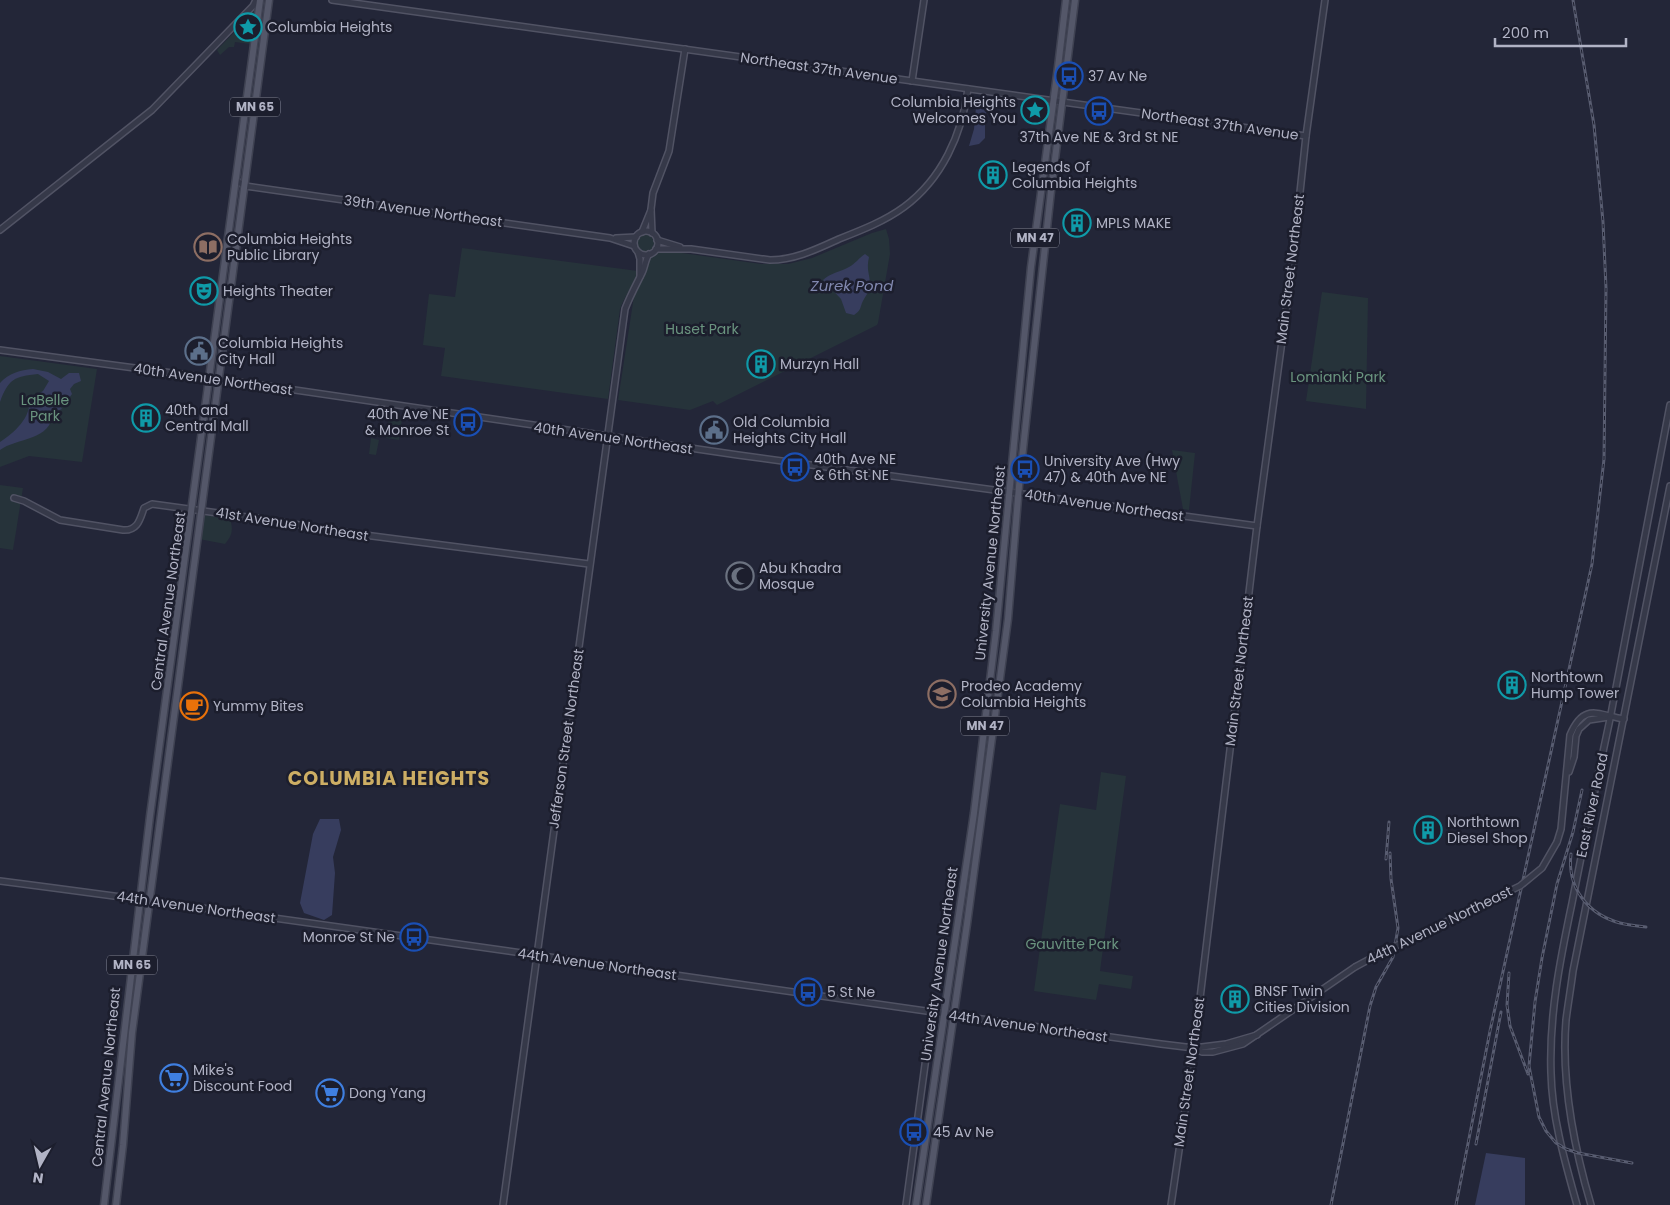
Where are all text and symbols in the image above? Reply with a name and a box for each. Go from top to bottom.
place icon: Columbia Heights [233,12,263,42]
scale bar [1495,15,1626,47]
place label: Columbia Heights [267,17,392,37]
text: 200 m [1502,22,1549,43]
street label: Northeast 37th Avenue [739,47,899,89]
bus stop icon: 37 Av Ne [1054,61,1084,91]
place label: 37 Av Ne [1088,66,1147,86]
place label: Columbia Heights Welcomes You [891,92,1016,128]
place icon: Columbia Heights Welcomes You [1020,95,1050,125]
bus stop icon: 37th Ave NE & 3rd St NE [1084,96,1114,126]
road number: MN 65 [230,98,280,116]
street label: Northeast 37th Avenue [1140,103,1300,145]
place label: 37th Ave NE & 3rd St NE [1020,127,1178,147]
place label: Legends Of Columbia Heights [1012,157,1137,193]
building icon: Legends Of Columbia Heights [978,160,1008,190]
street label: 39th Avenue Northeast [342,190,504,232]
street label: Main Street Northeast [1271,193,1309,345]
building icon: MPLS MAKE [1062,208,1092,238]
place label: MPLS MAKE [1096,213,1171,233]
road number: MN 47 [1011,228,1059,248]
place label: Columbia Heights Public Library [227,229,352,265]
library icon: Columbia Heights Public Library [193,232,223,262]
water label: Zurek Pond [810,275,894,296]
theatre icon: Heights Theater [189,276,219,306]
place label: Heights Theater [223,281,333,301]
park label: Huset Park [665,319,740,339]
place label: Columbia Heights City Hall [218,333,343,369]
public building icon: Columbia Heights City Hall [184,336,214,366]
building icon: Murzyn Hall [746,349,776,379]
place label: Murzyn Hall [780,354,859,374]
street label: 40th Avenue Northeast [132,358,294,400]
park label: Lomianki Park [1290,367,1387,387]
park label: LaBelle Park [21,390,69,426]
place label: 40th and Central Mall [165,400,249,436]
building icon: 40th and Central Mall [131,403,161,433]
place label: 40th Ave NE & Monroe St [365,404,449,440]
bus stop icon: 40th Ave NE & Monroe St [453,407,483,437]
place label: Old Columbia Heights City Hall [733,412,846,448]
public building icon: Old Columbia Heights City Hall [699,415,729,445]
street label: 40th Avenue Northeast [532,417,694,459]
place label: 40th Ave NE & 6th St NE [814,449,896,485]
place label: University Ave (Hwy 47) & 40th Ave NE [1044,451,1180,487]
bus stop icon: 40th Ave NE & 6th St NE [780,452,810,482]
bus stop icon: University Ave (Hwy 47) & 40th Ave NE [1010,454,1040,484]
street label: University Avenue Northeast [970,464,1010,662]
street label: 40th Avenue Northeast [1023,484,1185,526]
street label: 41st Avenue Northeast [214,502,370,546]
street label: Central Avenue Northeast [146,510,190,692]
place label: Abu Khadra Mosque [759,558,842,594]
mosque icon: Abu Khadra Mosque [725,561,755,591]
street label: Main Street Northeast [1220,595,1258,747]
street label: Jefferson Street Northeast [543,648,589,830]
place label: Northtown Hump Tower [1531,667,1619,703]
building icon: Northtown Hump Tower [1497,670,1527,700]
place label: Prodeo Academy Columbia Heights [961,676,1086,712]
school or university icon: Prodeo Academy Columbia Heights [927,679,957,709]
cafe icon: Yummy Bites [179,691,209,721]
place label: Yummy Bites [213,696,304,716]
road number: MN 47 [961,716,1009,736]
street label: East River Road [1571,751,1613,859]
district label: COLUMBIA HEIGHTS [288,765,490,792]
place label: Northtown Diesel Shop [1447,812,1528,848]
building icon: Northtown Diesel Shop [1413,815,1443,845]
street label: University Avenue Northeast [915,866,963,1062]
street label: 44th Avenue Northeast [1363,881,1515,969]
street label: 44th Avenue Northeast [115,886,277,928]
bus stop icon: Monroe St Ne [399,922,429,952]
place label: Monroe St Ne [303,927,395,947]
park label: Gauvitte Park [1025,934,1119,954]
street label: 44th Avenue Northeast [516,943,678,985]
road number: MN 65 [107,956,157,974]
bus stop icon: 5 St Ne [793,977,823,1007]
place label: BNSF Twin Cities Division [1254,981,1350,1017]
place label: 5 St Ne [827,982,875,1002]
building icon: BNSF Twin Cities Division [1220,984,1250,1014]
street label: Central Avenue Northeast [87,986,125,1168]
street label: Main Street Northeast [1169,996,1209,1148]
street label: 44th Avenue Northeast [947,1005,1109,1047]
place label: Mike's Discount Food [193,1060,292,1096]
supermarket icon: Mike's Discount Food [159,1063,189,1093]
supermarket icon: Dong Yang [315,1078,345,1108]
place label: Dong Yang [349,1083,426,1103]
bus stop icon: 45 Av Ne [899,1117,929,1147]
place label: 45 Av Ne [933,1122,994,1142]
north arrow [15,1140,65,1190]
text: N [32,1167,45,1189]

